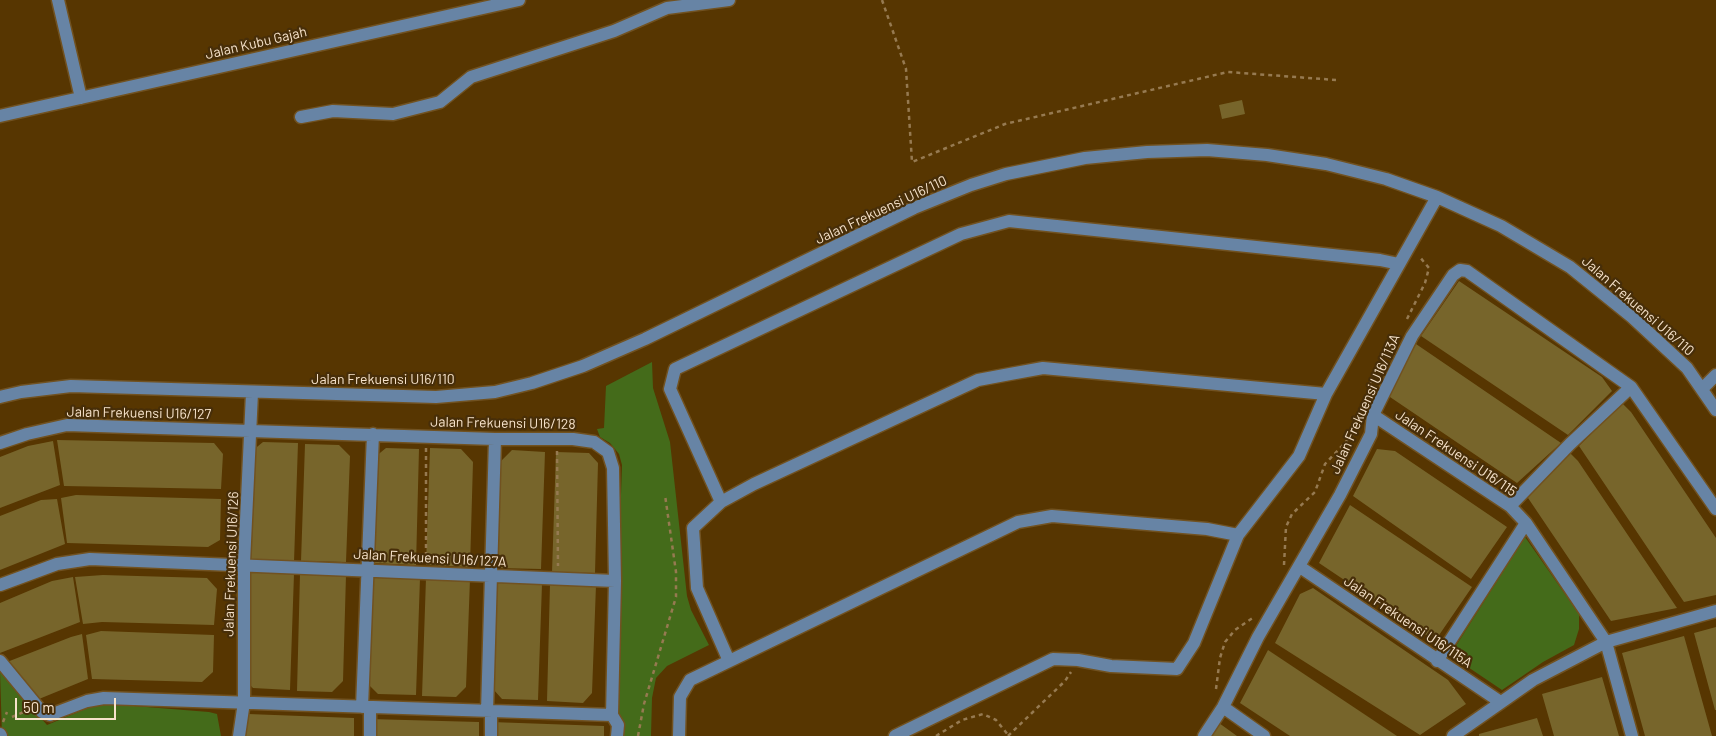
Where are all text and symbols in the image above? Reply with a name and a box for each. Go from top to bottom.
street label: Jalan Kubu Gajah [204,23,308,63]
street label: Jalan Frekuensi U16/110 [812,172,950,248]
street label: Jalan Frekuensi U16/110 [1578,253,1698,359]
street label: Jalan Frekuensi U16/113A [1327,332,1403,476]
street label: Jalan Frekuensi U16/110 [311,371,455,387]
street label: Jalan Frekuensi U16/127 [67,403,211,423]
street label: Jalan Frekuensi U16/115 [1392,406,1520,500]
street label: Jalan Frekuensi U16/128 [430,413,576,433]
street label: Jalan Frekuensi U16/126 [220,491,242,637]
street label: Jalan Frekuensi U16/127A [353,546,507,570]
street label: Jalan Frekuensi U16/115A [1341,573,1475,671]
scale bar [18,688,119,720]
text: 50 m [23,698,55,716]

